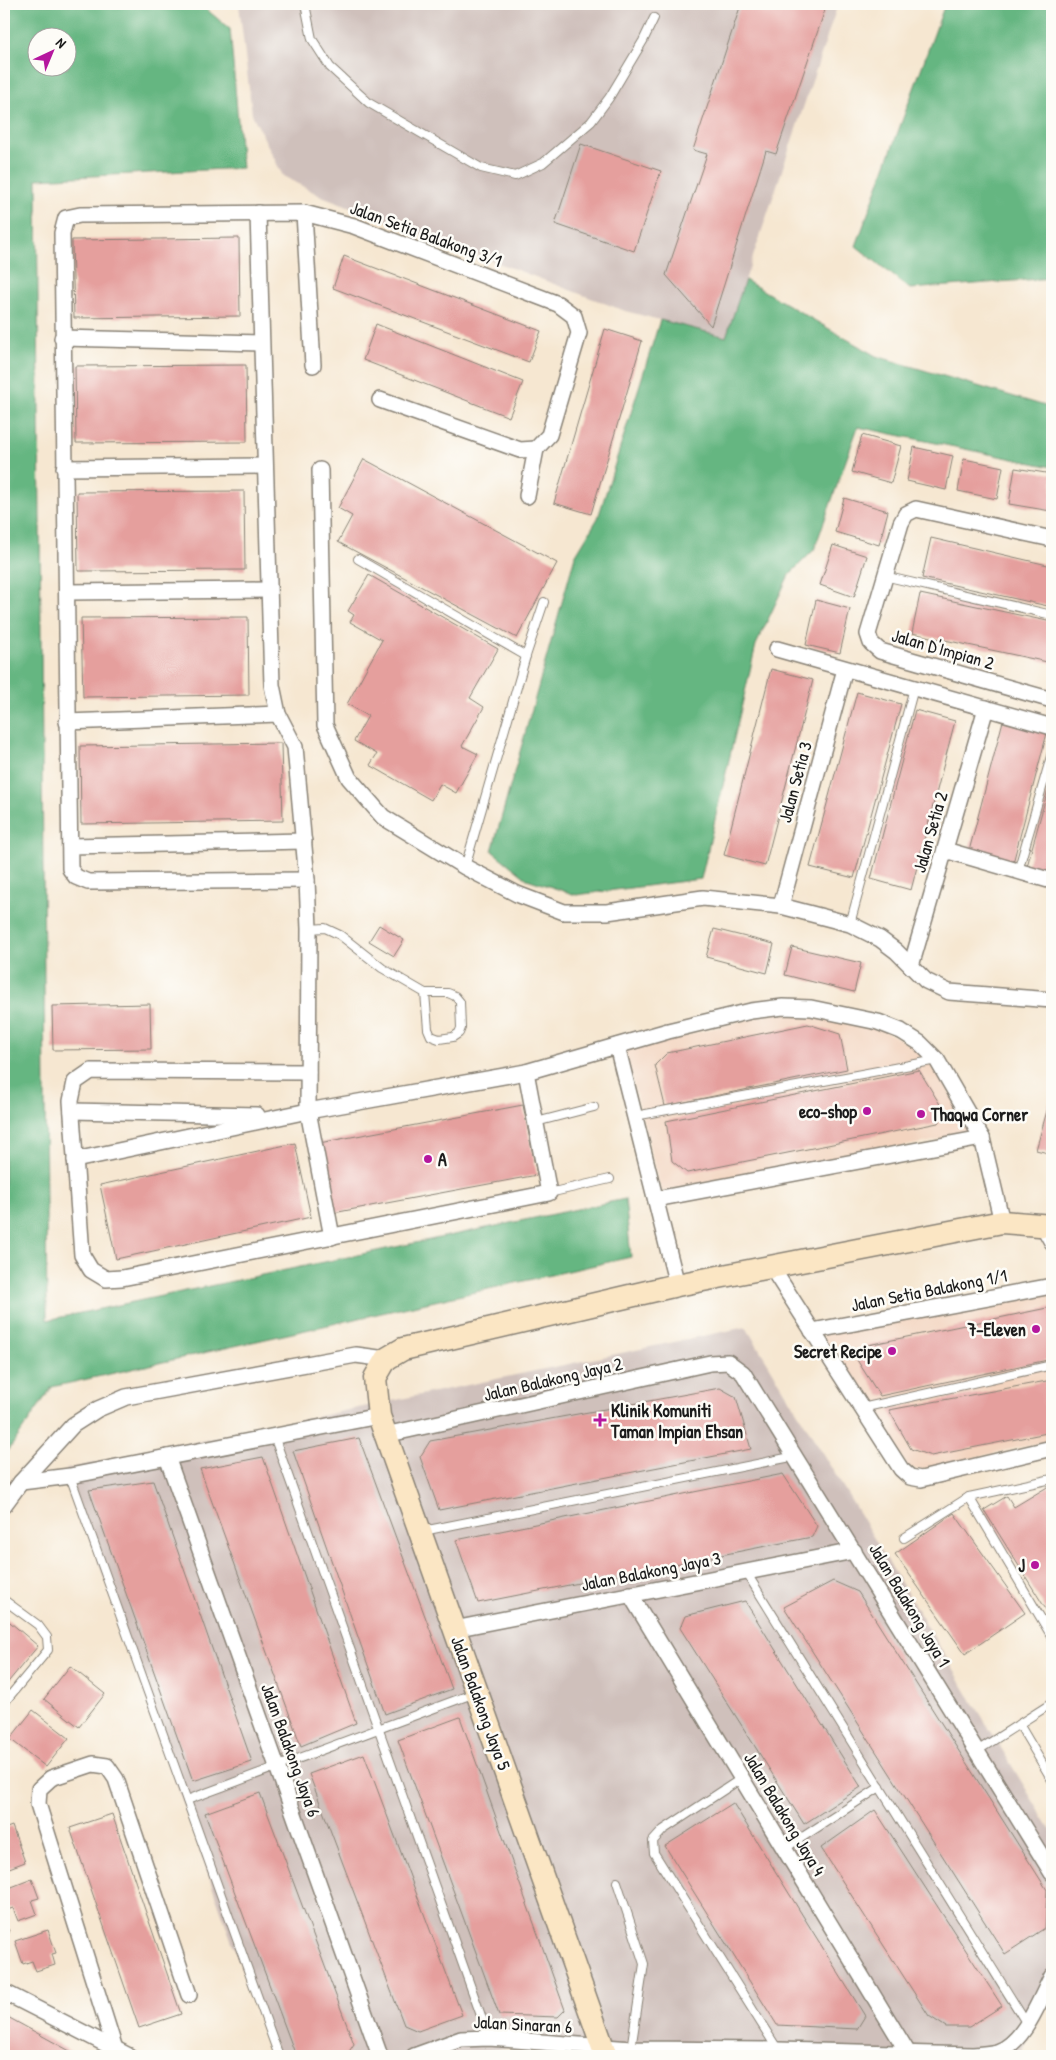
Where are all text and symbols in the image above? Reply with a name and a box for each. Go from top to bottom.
north arrow [28,28,78,78]
text: N [52,33,71,52]
street label: Jalan Setia Balakong 3/1 [347,195,505,273]
street label: Jalan D'Impian 2 [889,622,998,676]
street label: Jalan Setia 3 [772,739,818,825]
street label: Jalan Setia 2 [907,788,954,875]
place label: eco-shop [799,1099,857,1125]
place label: Thaqwa Corner [930,1102,1028,1128]
marker: eco-shop [861,1105,873,1117]
marker: Thaqwa Corner [915,1108,927,1120]
place label: A [438,1147,447,1172]
marker: A [422,1153,434,1165]
street label: Jalan Setia Balakong 1/1 [849,1263,1009,1317]
place label: 7-Eleven [966,1317,1026,1342]
marker: 7-Eleven [1030,1323,1042,1335]
place label: Secret Recipe [794,1339,883,1365]
marker: Secret Recipe [886,1345,898,1357]
street label: Jalan Balakong Jaya 2 [481,1351,625,1407]
place label: Klinik Komuniti Taman Impian Ehsan [610,1398,743,1445]
marker: Klinik Komuniti Taman Impian Ehsan [593,1413,607,1427]
street label: Jalan Balakong Jaya 1 [863,1539,957,1671]
street label: Jalan Balakong Jaya 3 [579,1545,723,1597]
place label: J [1018,1553,1025,1578]
marker: J [1029,1559,1041,1571]
street label: Jalan Balakong Jaya 5 [445,1632,517,1774]
street label: Jalan Balakong Jaya 6 [255,1680,327,1820]
street label: Jalan Balakong Jaya 4 [738,1747,832,1881]
street label: Jalan Sinaran 6 [473,2009,573,2039]

